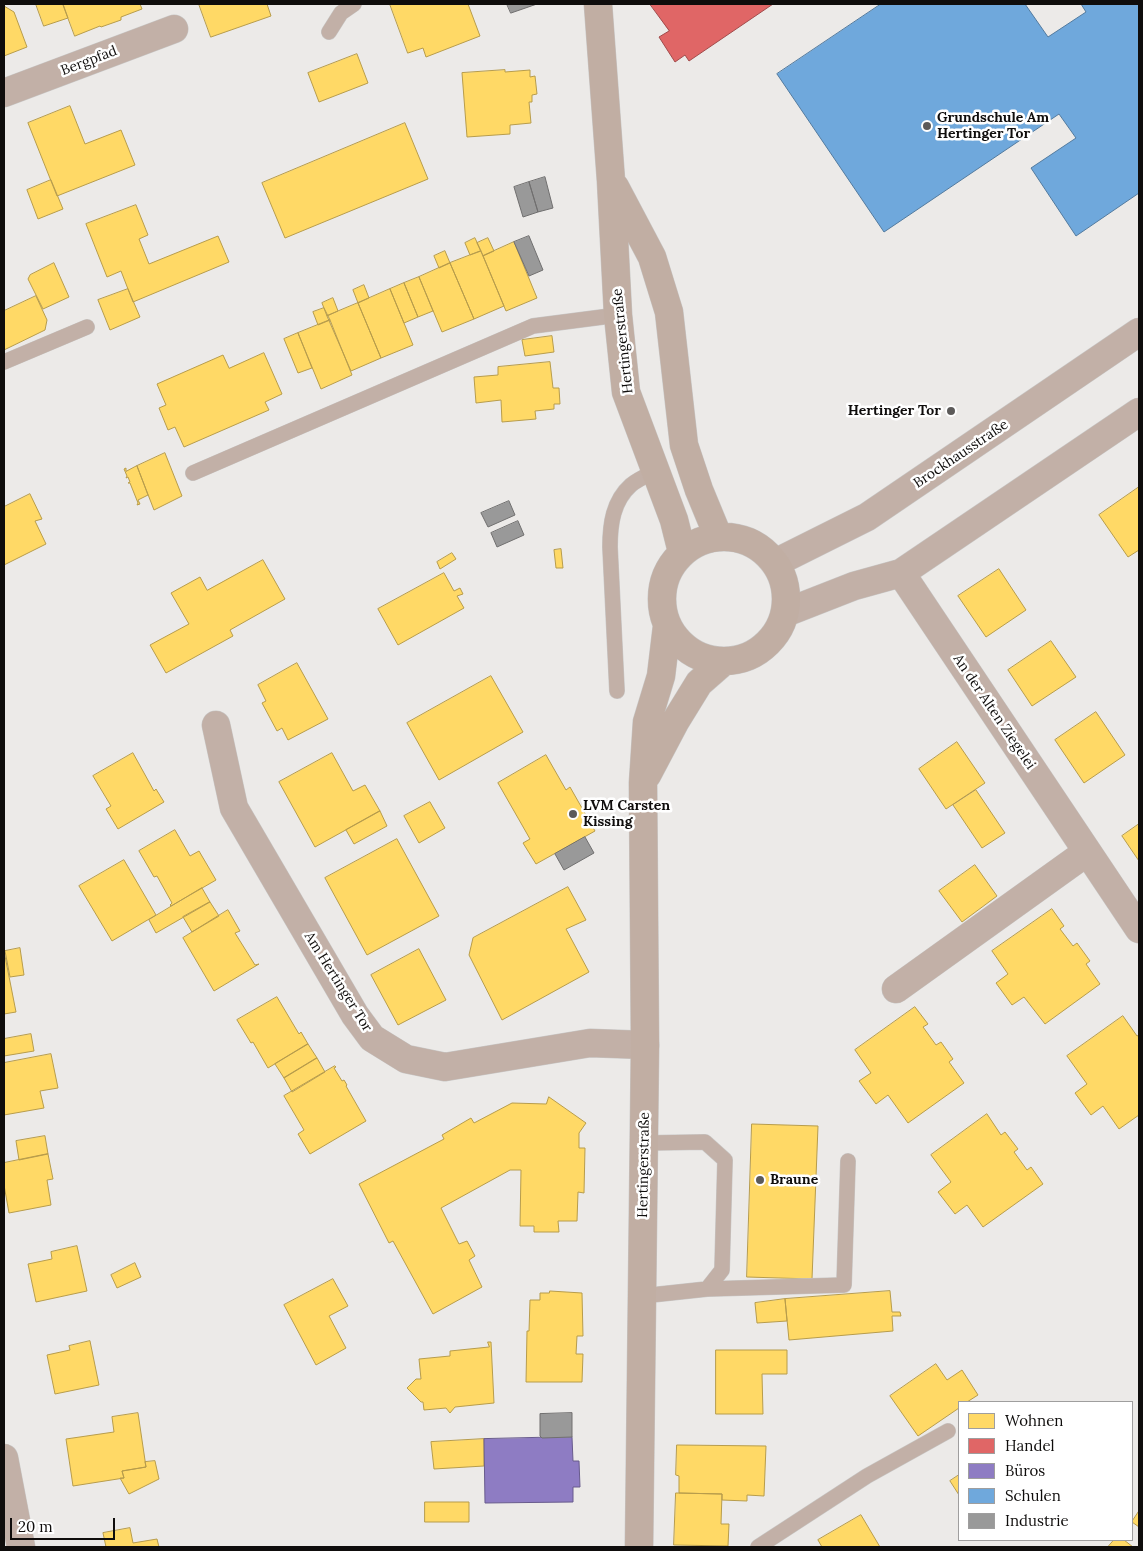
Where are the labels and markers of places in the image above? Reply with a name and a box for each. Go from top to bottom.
place label: Grundschule Am Hertinger Tor [937,110,1049,142]
marker: Grundschule Am Hertinger Tor [921,120,933,132]
place label: Hertinger Tor [848,403,941,419]
marker: Hertinger Tor [945,405,957,417]
place label: LVM Carsten Kissing [583,798,670,830]
marker: LVM Carsten Kissing [567,808,579,820]
place label: Braune [770,1172,818,1188]
marker: Braune [754,1174,766,1186]

